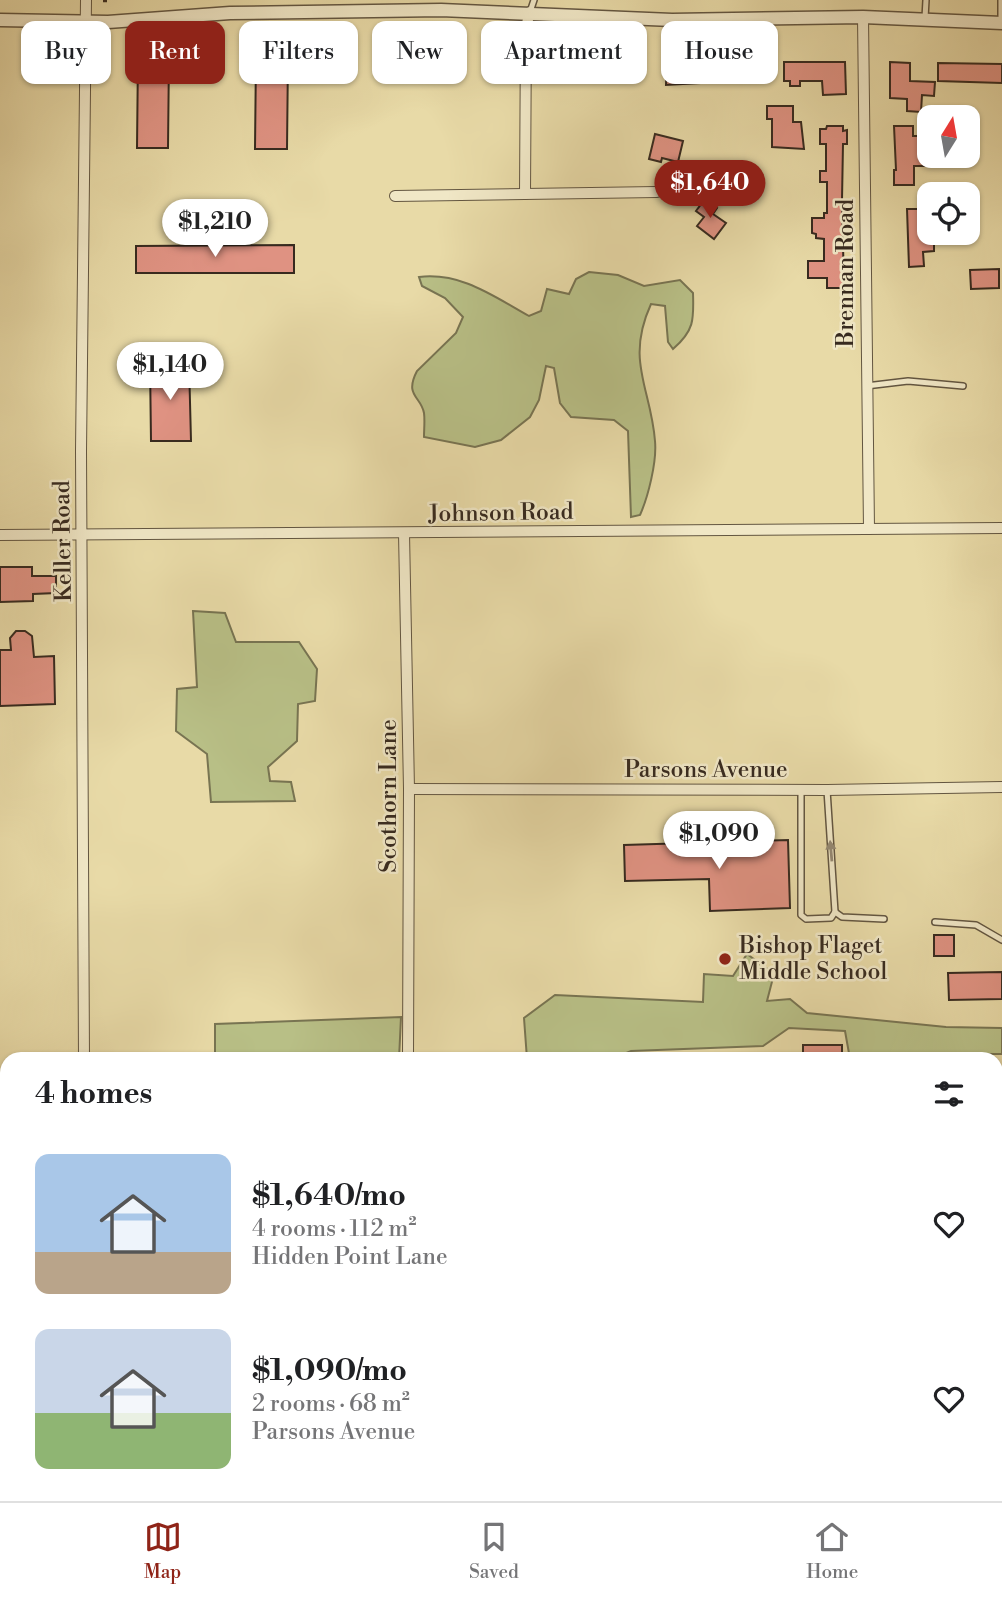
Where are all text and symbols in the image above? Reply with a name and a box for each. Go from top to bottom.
chip: Buy [21,21,111,84]
chip: Rent [125,21,225,84]
chip: Filters [239,21,358,84]
chip: New [372,21,467,84]
chip: Apartment [481,21,647,84]
chip: House [661,21,778,84]
north arrow [917,105,980,168]
map controls [917,105,980,245]
pin: $1,640 [653,160,767,220]
text: $1,640 [670,169,750,197]
button: locate [917,182,980,245]
street label: Brennan Road [832,199,860,348]
pin: $1,210 [158,200,272,259]
text: $1,210 [178,208,252,236]
pin: $1,140 [113,342,227,402]
text: $1,140 [133,351,207,379]
street label: Keller Road [48,480,78,602]
street label: Johnson Road [427,498,574,528]
street label: Scothorn Lane [375,719,403,873]
street label: Parsons Avenue [624,756,788,784]
pin: $1,090 [662,812,776,871]
text: $1,090 [679,820,759,848]
one-way arrow [825,840,836,862]
place label: Bishop Flaget Middle School [738,932,887,986]
marker: Bishop Flaget Middle School [717,951,733,967]
text: 4 homes [35,1075,152,1113]
icon: filters [930,1075,968,1113]
text: $1,640/mo [252,1177,406,1215]
icon: home [91,1182,175,1266]
icon: heart [930,1205,968,1243]
text: 4 rooms · 112 m² [252,1215,417,1243]
text: Hidden Point Lane [252,1243,448,1271]
text: $1,090/mo [252,1352,407,1390]
icon: home [91,1357,175,1441]
icon: heart [930,1380,968,1418]
text: 2 rooms · 68 m² [252,1390,410,1418]
text: Parsons Avenue [252,1418,415,1446]
tab: Map [144,1518,182,1584]
tab: Saved [469,1518,519,1584]
tab: Home [806,1518,858,1584]

